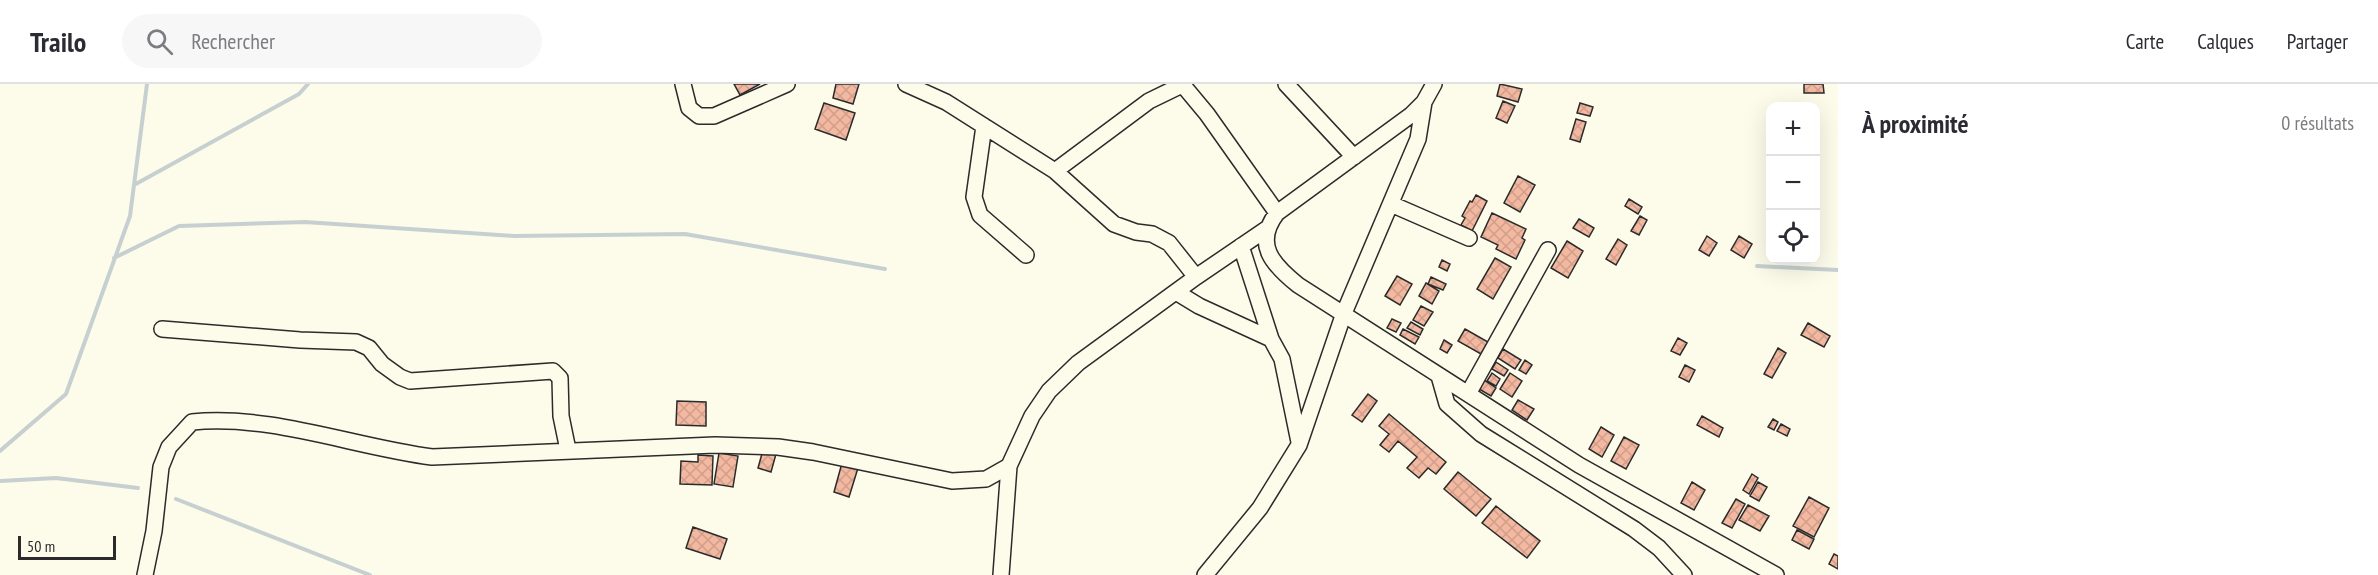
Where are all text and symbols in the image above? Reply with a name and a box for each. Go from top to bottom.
search box [122,14,542,68]
text: Trailo [30,23,86,60]
icon: search [143,25,176,58]
text: Rechercher [191,27,275,55]
text: Carte [2126,28,2164,55]
text: Calques [2197,28,2254,55]
text: Partager [2287,28,2348,55]
map controls [1766,102,1820,264]
button: + [1766,102,1820,156]
text: À proximité [1862,107,1969,140]
text: 0 résultats [2281,110,2354,136]
button: − [1766,156,1820,210]
button: locate [1766,210,1820,264]
scale bar [18,533,116,560]
text: 50 m [27,536,55,556]

